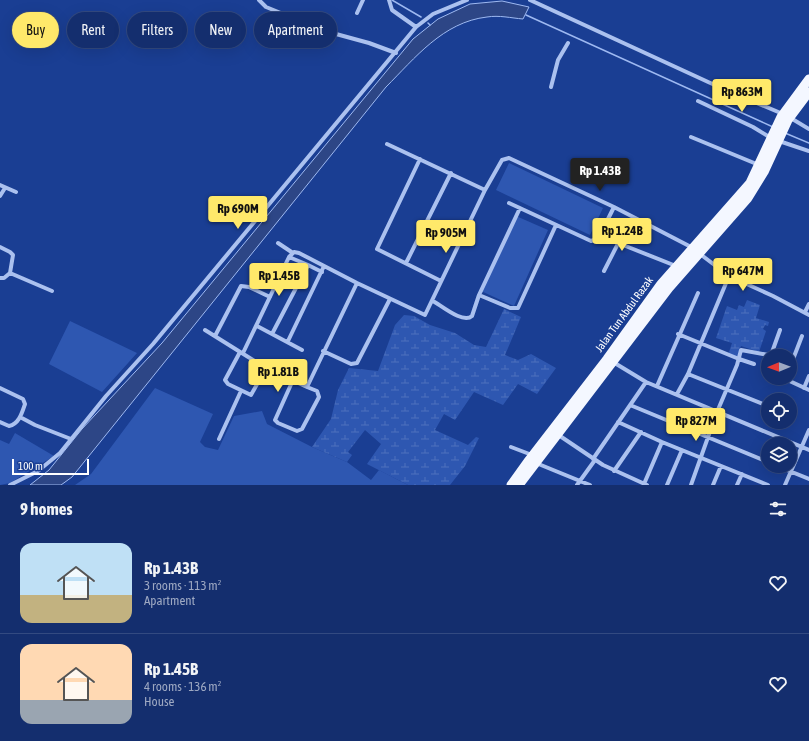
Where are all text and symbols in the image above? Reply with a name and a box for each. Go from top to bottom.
chip: Buy [12,12,59,48]
chip: Rent [67,12,119,48]
chip: Filters [127,12,187,48]
chip: New [195,12,246,48]
chip: Apartment [254,12,337,48]
pin: Rp 863M [705,79,779,113]
text: Rp 863M [721,84,763,99]
pin: Rp 1.43B [559,158,641,192]
text: Rp 1.43B [579,163,621,178]
pin: Rp 690M [201,196,275,230]
text: Rp 690M [217,201,259,216]
pin: Rp 1.24B [581,218,663,252]
pin: Rp 905M [409,220,483,254]
text: Rp 1.24B [601,223,643,238]
text: Rp 905M [425,225,467,240]
pin: Rp 647M [706,258,780,292]
pin: Rp 1.45B [238,263,320,297]
text: Rp 647M [722,263,764,278]
text: Rp 1.45B [258,268,300,283]
street label: Jalan Tun Abdul Razak [593,274,655,354]
north arrow [761,349,797,385]
map controls [761,349,797,473]
pin: Rp 1.81B [237,359,319,393]
text: Rp 1.81B [257,364,299,379]
button: locate [761,393,797,429]
pin: Rp 827M [659,408,733,442]
text: Rp 827M [675,413,717,428]
button: layers [761,437,797,473]
scale bar [12,457,89,476]
text: 100 m [18,460,43,472]
icon: filters [767,498,789,520]
text: 9 homes [20,499,73,519]
text: Rp 1.43B [144,558,198,578]
icon: home [52,559,100,607]
icon: heart [767,572,789,594]
text: 3 rooms · 113 m² [144,578,221,593]
text: Apartment [144,593,195,608]
text: Rp 1.45B [144,659,198,679]
icon: home [52,660,100,708]
icon: heart [767,673,789,695]
text: 4 rooms · 136 m² [144,679,221,694]
text: House [144,694,174,709]

